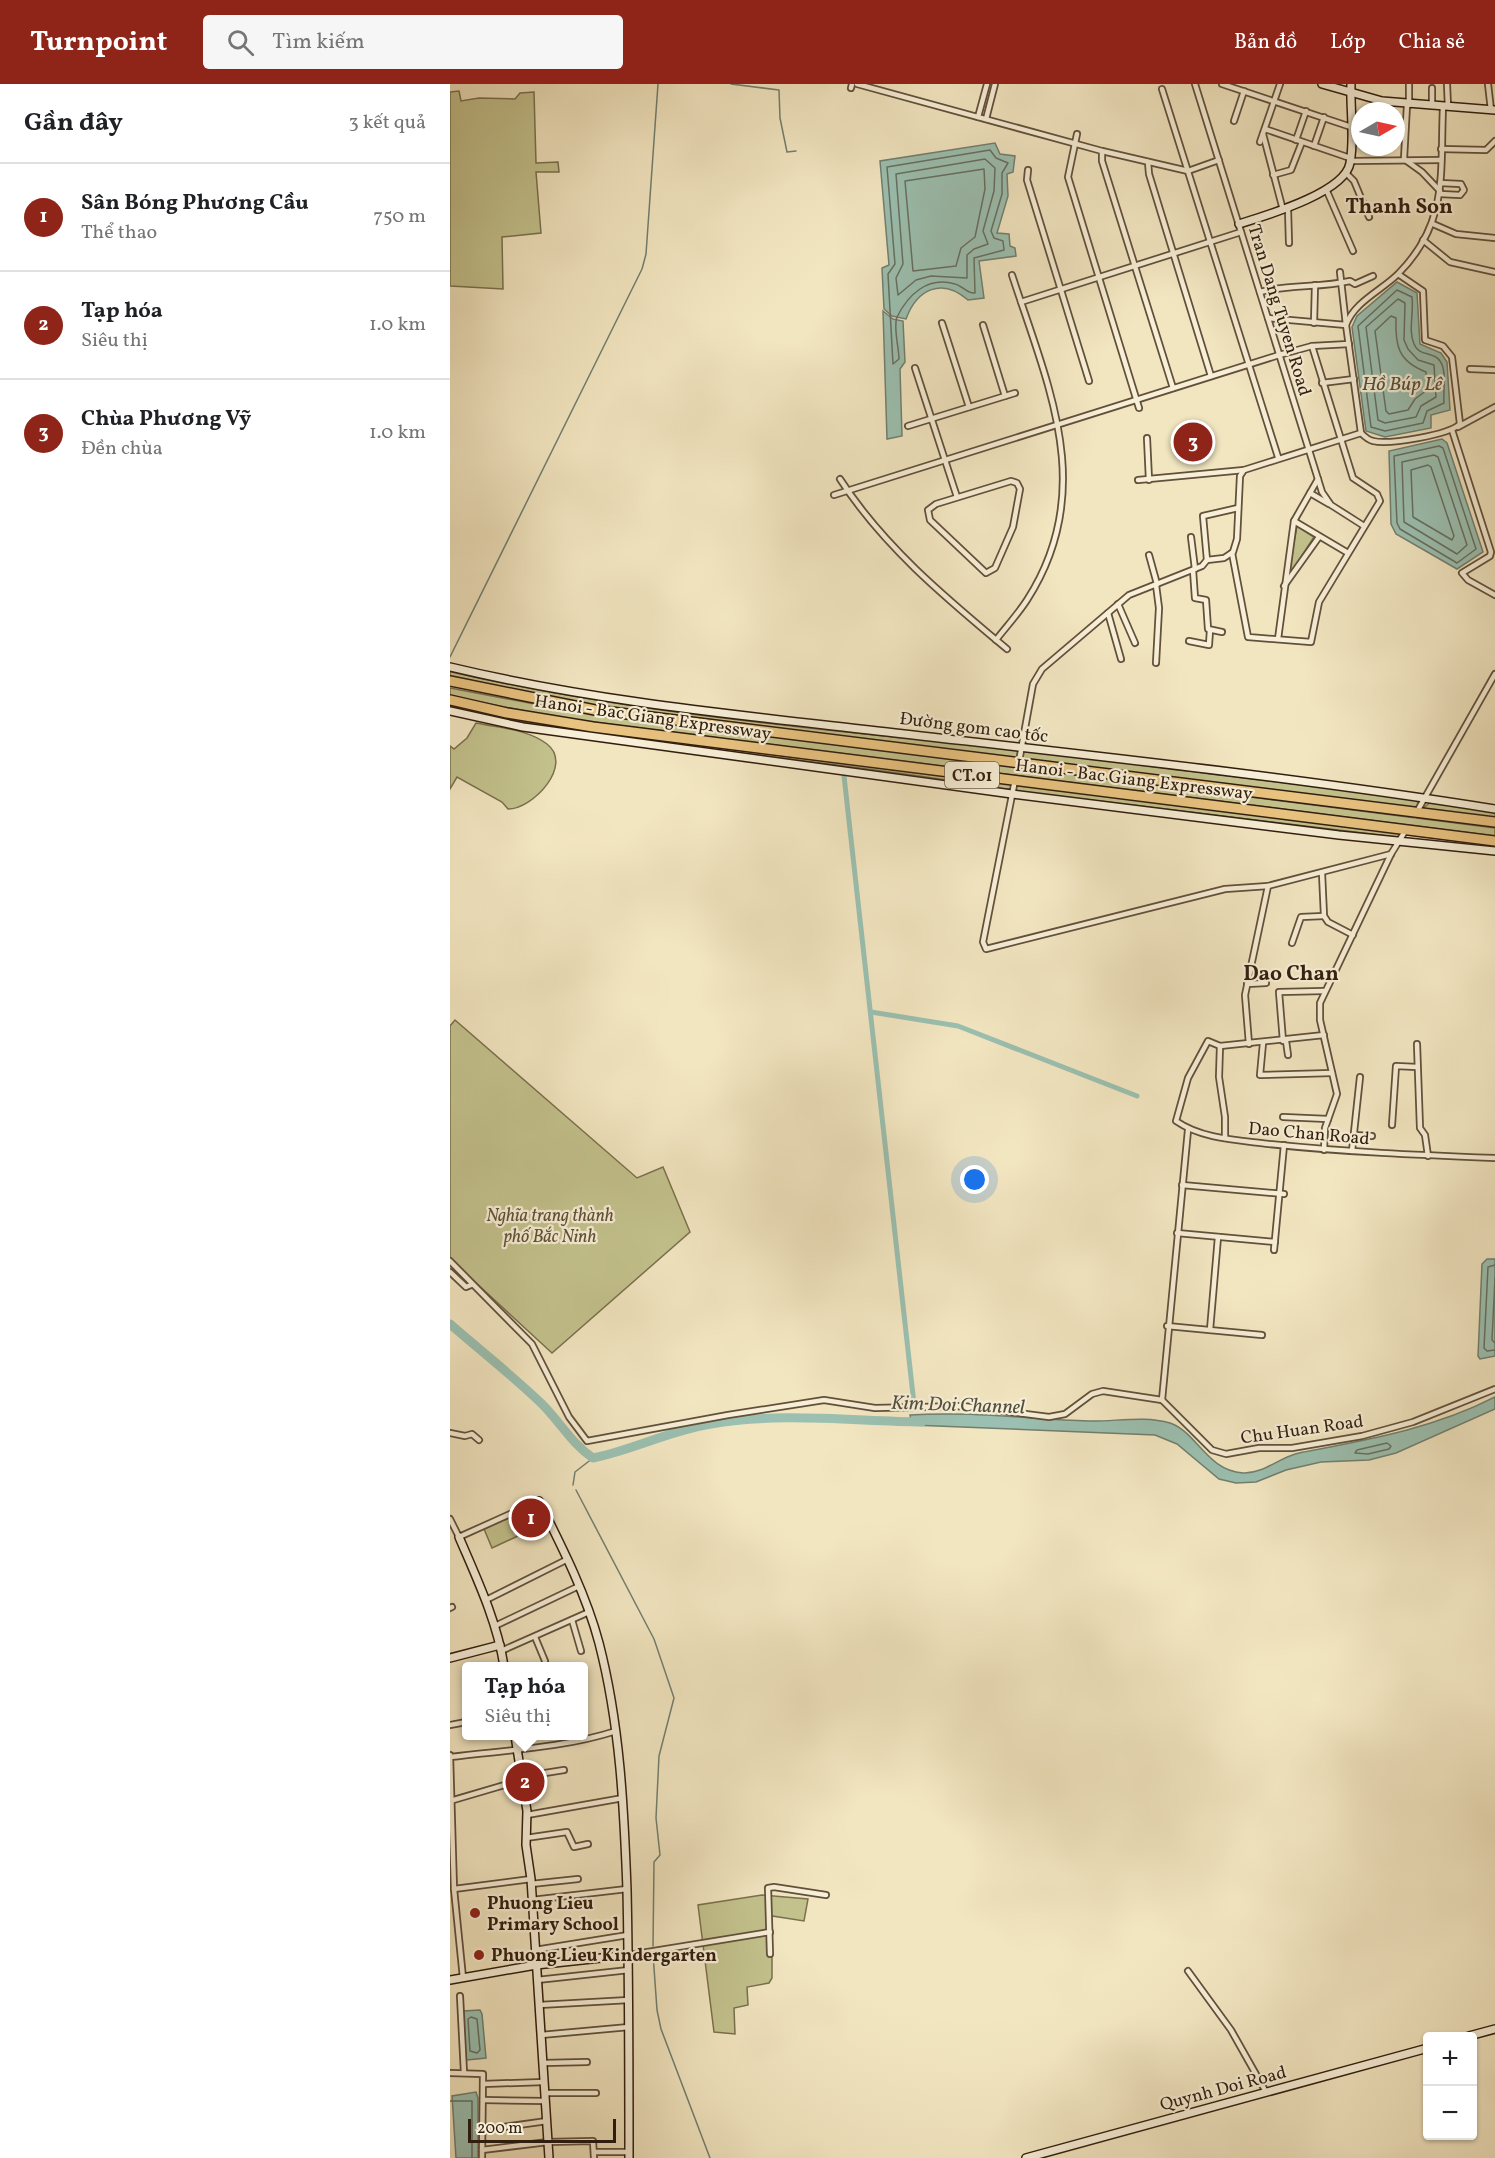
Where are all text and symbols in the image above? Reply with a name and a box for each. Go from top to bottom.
search box [203,15,623,69]
text: Turnpoint [30,23,167,62]
icon: search [224,26,257,59]
text: Tìm kiếm [272,27,365,58]
text: Bản đồ [1234,28,1297,57]
text: Lớp [1330,28,1366,57]
text: Chia sẻ [1399,28,1465,57]
north arrow [1351,102,1405,156]
text: Gần đây [24,105,123,141]
text: 3 kết quả [348,109,426,137]
text: Sân Bóng Phương Cầu [81,188,309,219]
district label: Thanh Son [1345,193,1453,222]
text: 1 [39,203,48,231]
text: 750 m [373,203,426,231]
text: Thể thao [81,219,157,247]
street label: Tran Dang Tuyen Road [1241,222,1317,399]
text: Tạp hóa [81,296,163,327]
text: 2 [38,311,49,339]
text: 1.0 km [369,311,426,339]
text: Siêu thị [81,327,148,355]
water label: Hồ Búp Lê [1362,371,1444,399]
text: Chùa Phương Vỹ [81,404,251,435]
text: 3 [38,419,49,447]
text: 1.0 km [369,419,426,447]
pin: 3 [1174,420,1212,464]
text: Đền chùa [81,435,163,463]
street label: Hanoi - Bac Giang Expressway [533,689,773,748]
street label: Đường gom cao tốc [898,707,1050,750]
street label: Hanoi - Bac Giang Expressway [1014,754,1254,807]
road number: CT.01 [945,762,999,788]
district label: Dao Chan [1243,960,1339,989]
street label: Dao Chan Road [1247,1117,1371,1152]
your location [960,1165,989,1194]
park label: Nghĩa trang thành phố Bắc Ninh [486,1204,614,1250]
water label: Kim Doi Channel [890,1390,1025,1422]
street label: Chu Huan Road [1239,1409,1365,1451]
pin: 1 [512,1496,550,1540]
popup [462,1662,588,1740]
text: Tạp hóa [484,1672,566,1703]
text: Siêu thị [484,1703,551,1731]
pin: 2 [506,1760,544,1804]
place label: Phuong Lieu Primary School [487,1892,619,1938]
marker: Phuong Lieu Primary School [468,1906,482,1920]
place label: Phuong Lieu Kindergarten [491,1944,717,1969]
marker: Phuong Lieu Kindergarten [472,1948,486,1962]
map controls [1423,2032,1477,2140]
button: + [1423,2032,1477,2086]
street label: Quynh Doi Road [1157,2061,1289,2118]
button: − [1423,2086,1477,2140]
scale bar [468,2116,616,2144]
text: 200 m [477,2118,522,2140]

